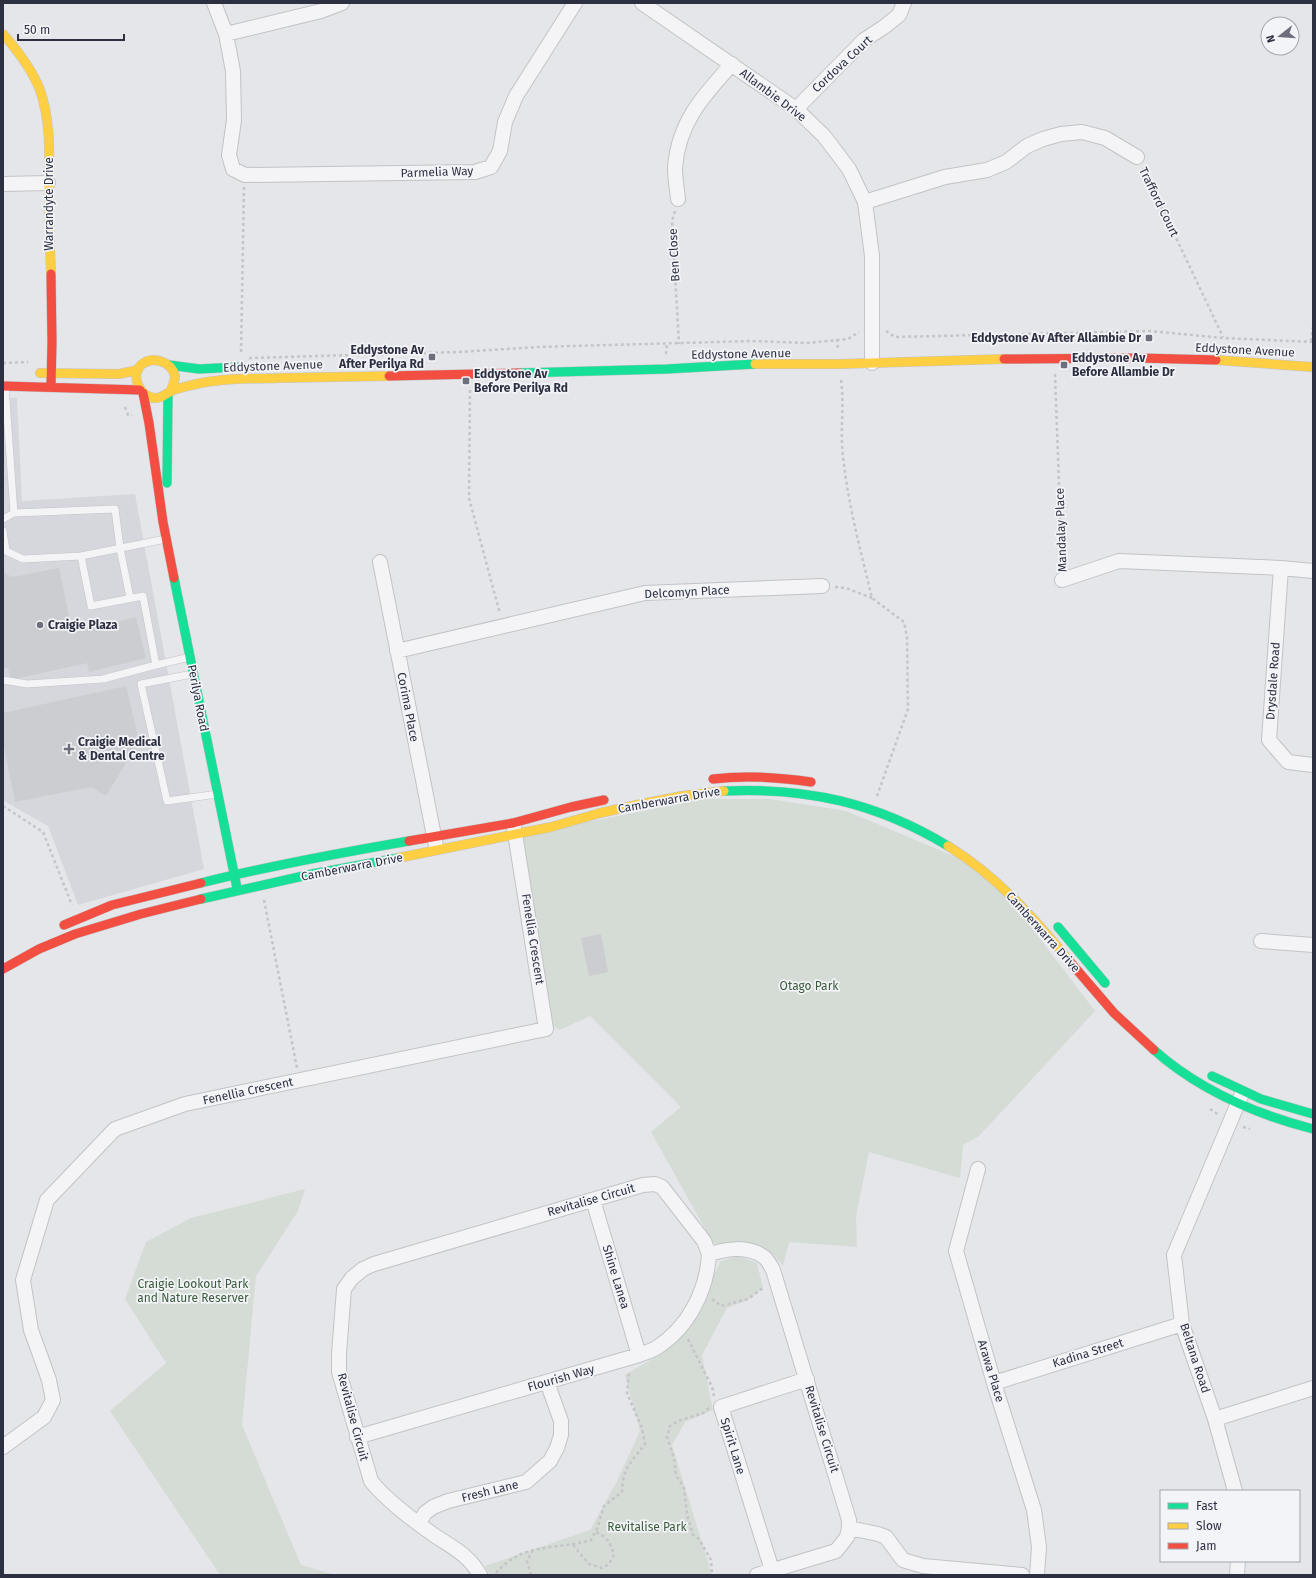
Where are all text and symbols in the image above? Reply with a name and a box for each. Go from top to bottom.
scale bar [18,16,124,42]
north arrow [1260,16,1300,56]
text: 50 m [24,23,50,37]
street label: Cordova Court [809,32,875,95]
text: N [1264,33,1278,44]
street label: Allambie Drive [737,66,809,124]
street label: Warrandyte Drive [42,157,56,251]
street label: Parmelia Way [400,164,474,180]
street label: Trafford Court [1136,165,1182,240]
street label: Ben Close [666,228,682,282]
place label: Eddystone Av After Allambie Dr [971,331,1141,345]
marker: Eddystone Av After Allambie Dr [1144,333,1154,343]
street label: Eddystone Avenue [1195,340,1295,360]
place label: Eddystone Av After Perilya Rd [338,343,425,371]
street label: Eddystone Avenue [691,346,791,362]
place label: Eddystone Av Before Allambie Dr [1072,351,1175,379]
marker: Eddystone Av After Perilya Rd [427,352,437,362]
street label: Eddystone Avenue [223,357,323,375]
marker: Eddystone Av Before Allambie Dr [1059,360,1069,370]
place label: Eddystone Av Before Perilya Rd [474,367,568,395]
marker: Eddystone Av Before Perilya Rd [461,376,471,386]
street label: Mandalay Place [1053,488,1069,572]
street label: Delcomyn Place [644,583,730,601]
place label: Craigie Plaza [48,618,118,632]
marker: Craigie Plaza [35,620,45,630]
street label: Drysdale Road [1263,641,1283,721]
street label: Perilya Road [185,663,211,733]
street label: Corima Place [394,671,422,743]
place label: Craigie Medical & Dental Centre [78,735,165,763]
marker: Craigie Medical & Dental Centre [63,743,75,755]
street label: Camberwarra Drive [617,784,721,816]
street label: Camberwarra Drive [300,850,404,884]
street label: Camberwarra Drive [1003,889,1083,975]
street label: Fenellia Crescent [519,892,547,986]
park label: Otago Park [780,979,839,993]
street label: Fenellia Crescent [202,1074,295,1107]
street label: Revitalise Circuit [546,1181,637,1219]
street label: Shine Lanea [600,1243,632,1311]
park label: Craigie Lookout Park and Nature Reserver [137,1277,249,1305]
street label: Beltana Road [1177,1321,1213,1395]
street label: Kadina Street [1051,1335,1126,1370]
street label: Arawa Place [975,1338,1007,1404]
street label: Flourish Way [526,1362,596,1394]
street label: Revitalise Circuit [335,1372,372,1463]
street label: Revitalise Circuit [802,1384,842,1475]
street label: Spirit Lane [718,1416,748,1476]
street label: Fresh Lane [460,1477,520,1505]
legend [1160,1490,1300,1562]
text: Fast [1196,1499,1218,1513]
text: Slow [1196,1519,1222,1533]
park label: Revitalise Park [607,1520,688,1534]
text: Jam [1196,1539,1216,1553]

